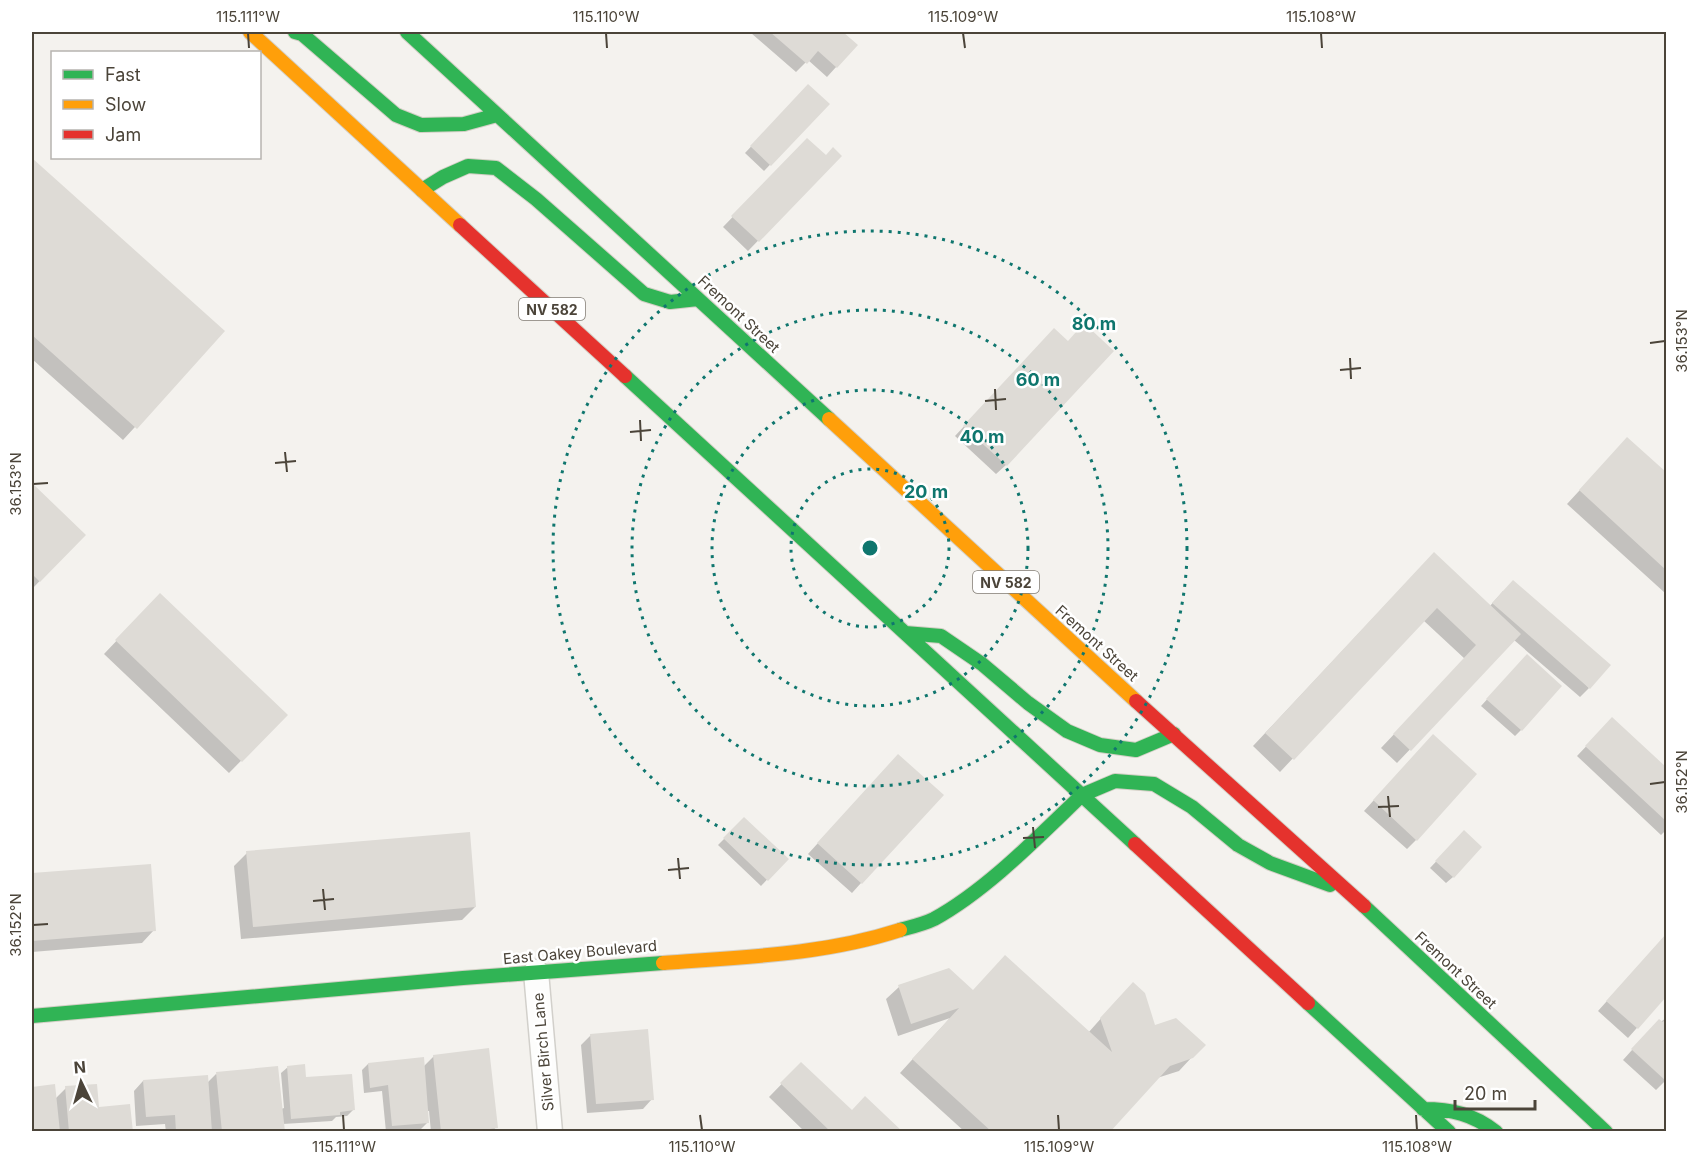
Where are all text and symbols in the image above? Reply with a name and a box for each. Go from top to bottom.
text: 115.111°W [216,7,280,26]
text: 115.110°W [572,7,640,26]
text: 115.109°W [928,7,998,26]
text: 115.108°W [1286,7,1356,26]
legend [51,51,261,159]
text: Fast [105,64,141,85]
text: Slow [105,94,146,115]
text: Jam [105,124,141,145]
street label: Fremont Street [694,271,784,357]
road number: NV 582 [519,298,585,320]
text: 36.153°N [1672,309,1691,373]
text: 80 m [1072,313,1116,334]
text: 60 m [1016,369,1060,390]
text: 40 m [960,426,1005,447]
text: 36.153°N [6,452,25,516]
text: 20 m [904,481,948,502]
centre of rings [860,538,880,558]
road number: NV 582 [973,571,1039,593]
street label: Fremont Street [1052,601,1142,685]
text: 36.152°N [1672,750,1691,814]
text: 36.152°N [6,893,25,957]
street label: Fremont Street [1411,927,1501,1013]
street label: East Oakey Boulevard [502,936,658,968]
street label: Silver Birch Lane [528,992,558,1112]
north arrow [51,1052,111,1112]
text: N [73,1057,87,1078]
scale bar [1455,1073,1534,1111]
text: 20 m [1464,1083,1507,1104]
text: 115.111°W [312,1137,376,1156]
text: 115.110°W [668,1137,736,1156]
text: 115.109°W [1024,1137,1094,1156]
text: 115.108°W [1382,1137,1452,1156]

